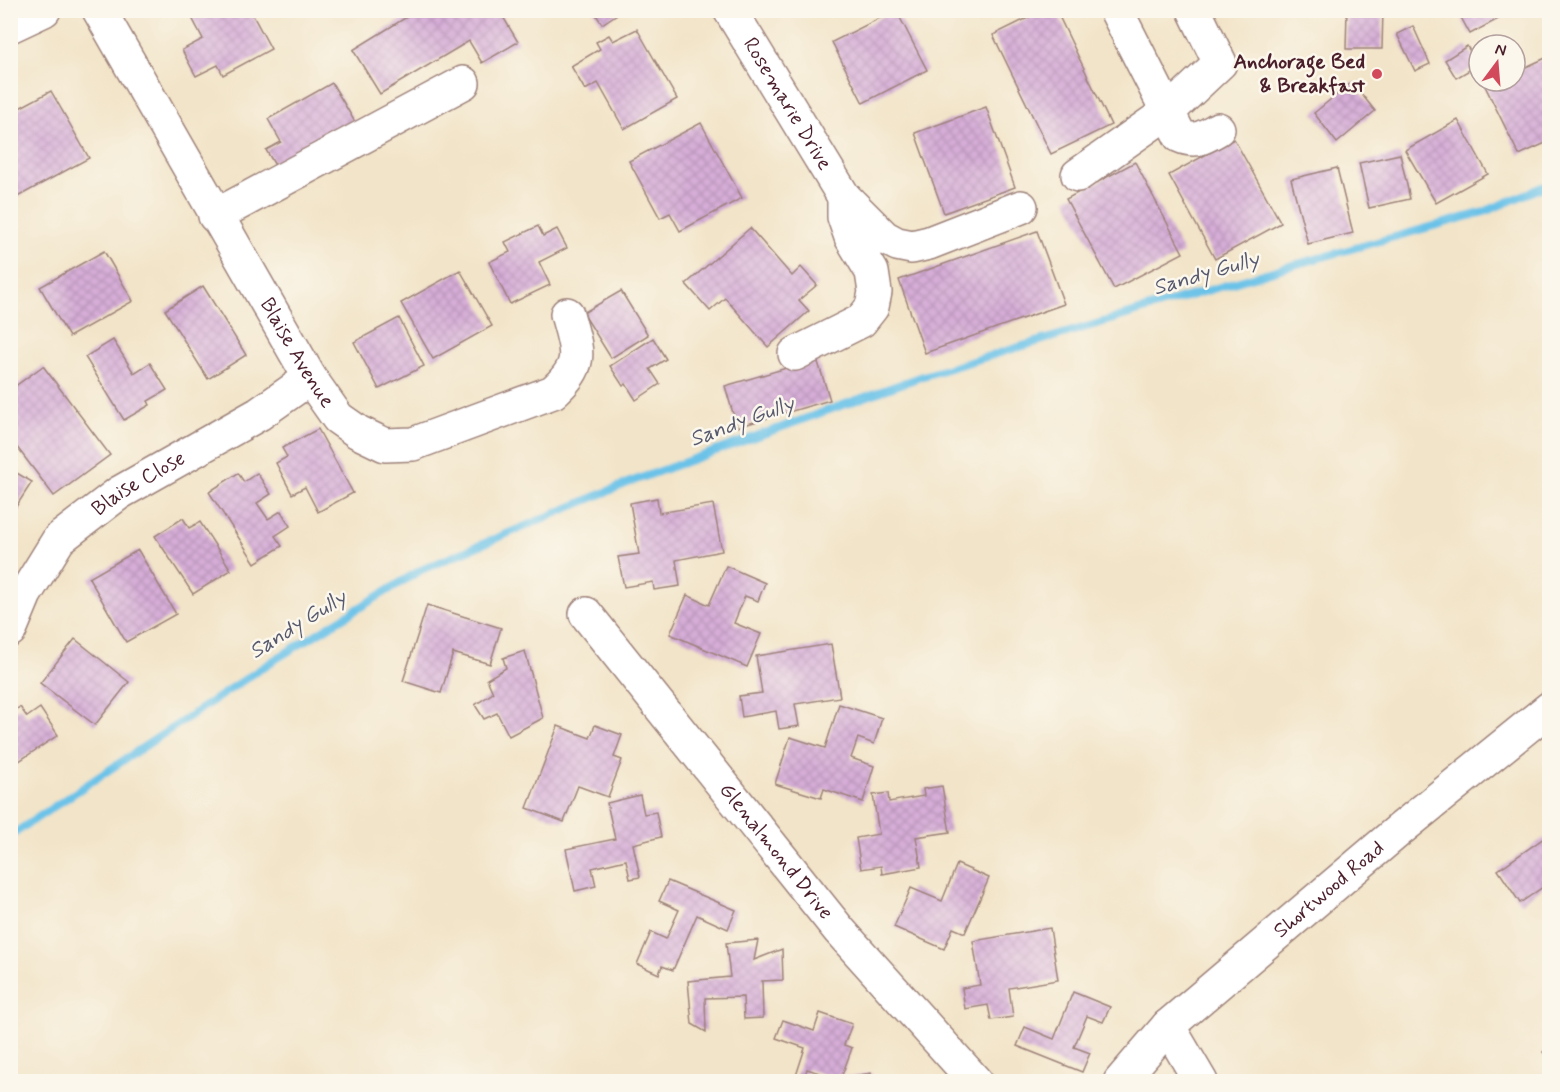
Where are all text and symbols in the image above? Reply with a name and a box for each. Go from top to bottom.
street label: Rosemarie Drive [736,32,838,176]
north arrow [1467,33,1527,93]
text: N [1493,38,1509,62]
place label: Anchorage Bed & Breakfast [1233,48,1365,100]
marker: Anchorage Bed & Breakfast [1370,67,1384,81]
water label: Sandy Gully [1150,245,1264,303]
street label: Blaise Avenue [253,293,341,414]
water label: Sandy Gully [686,390,800,454]
street label: Blaise Close [86,444,190,523]
water label: Sandy Gully [244,583,353,666]
street label: Glenalmond Drive [713,777,839,926]
street label: Shortwood Road [1268,834,1391,944]

